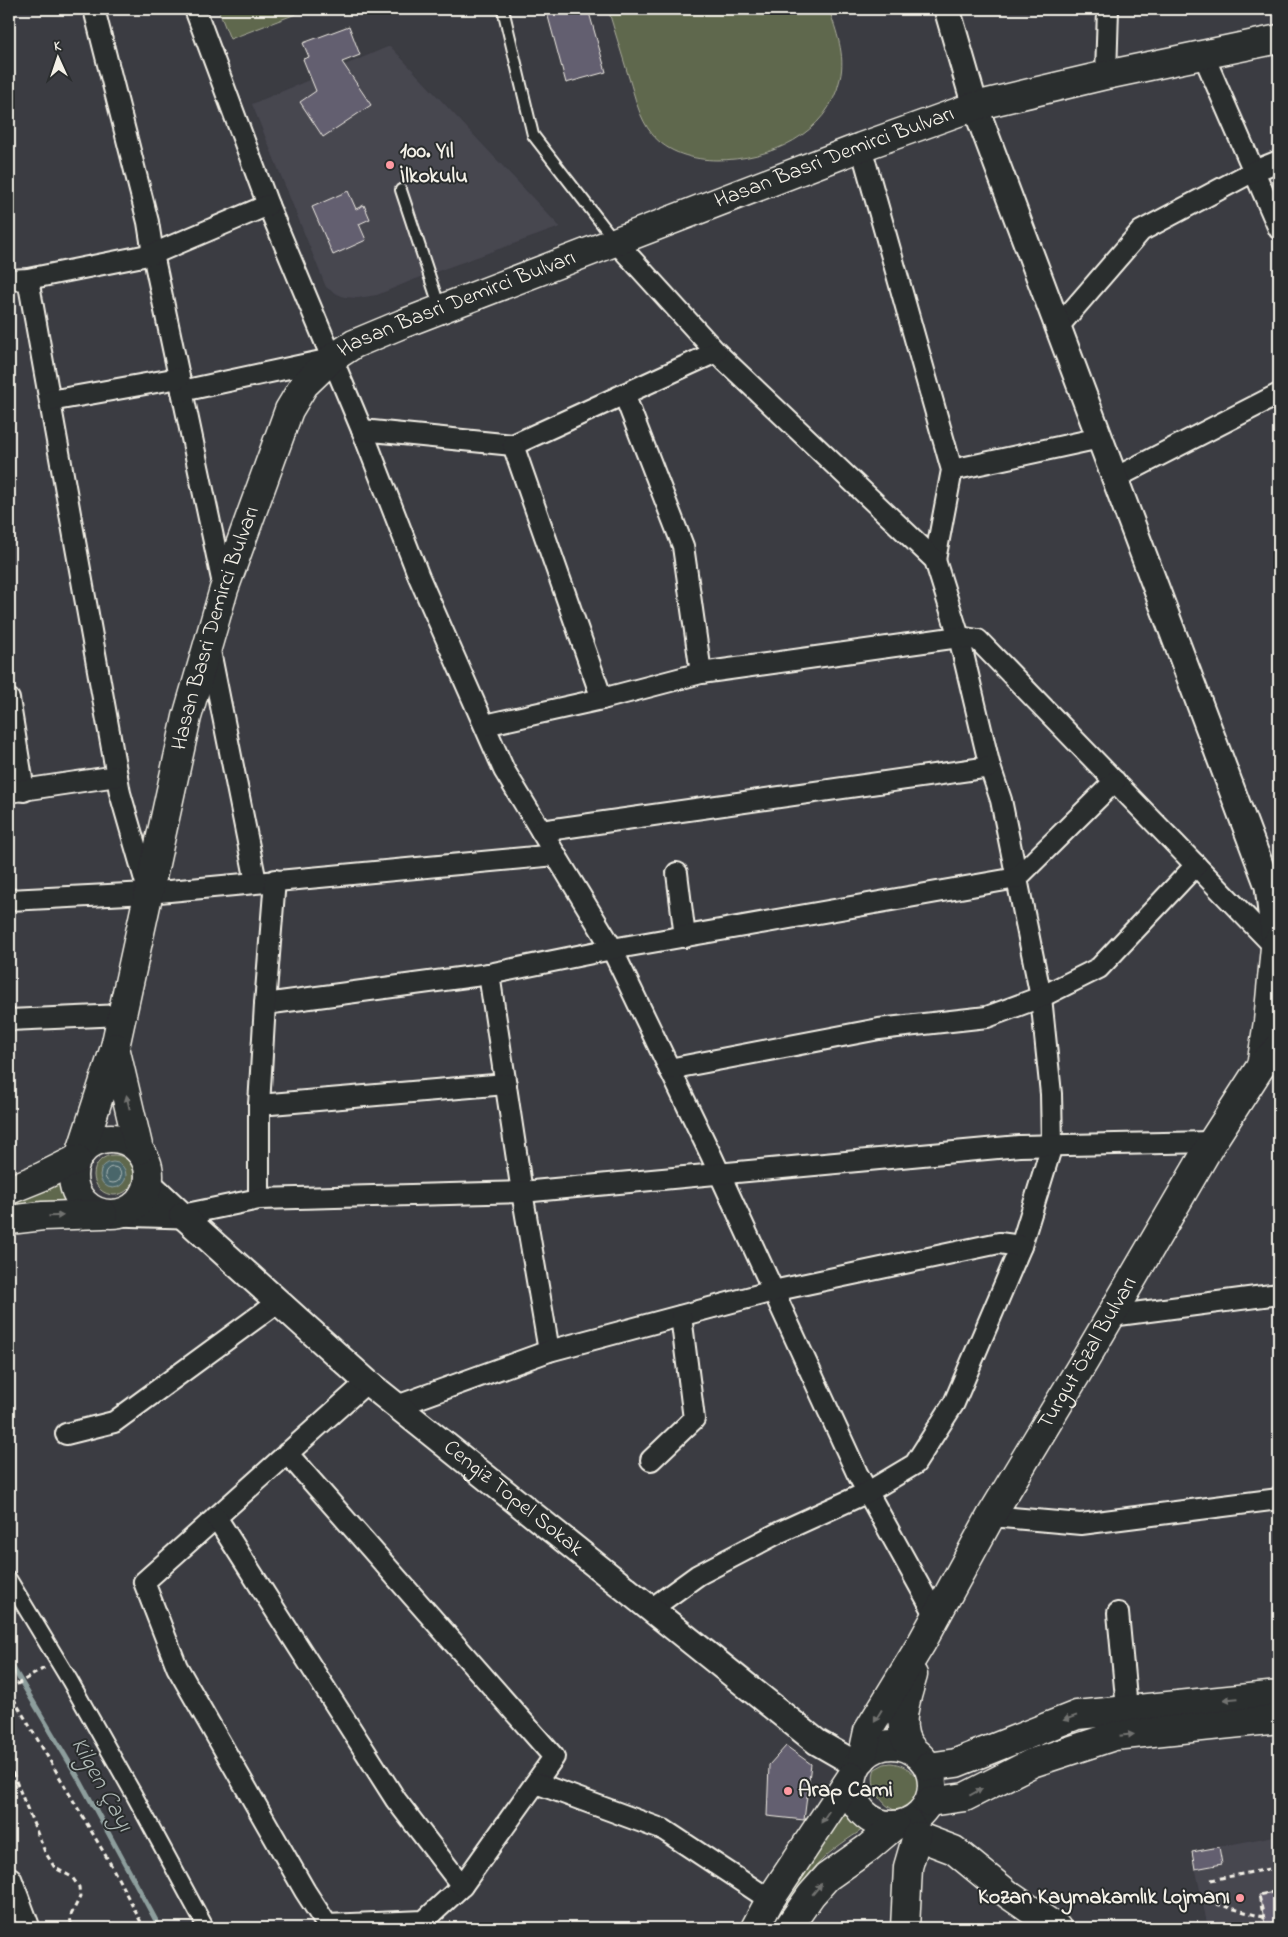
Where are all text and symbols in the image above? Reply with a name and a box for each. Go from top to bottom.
north arrow [32,32,82,82]
text: K [53,36,63,57]
street label: Hasan Basri Demirci Bulvarı [710,99,959,218]
place label: 100. Yıl İlkokulu [400,136,468,193]
marker: 100. Yıl İlkokulu [384,159,396,171]
street label: Hasan Basri Demirci Bulvarı [332,242,581,366]
street label: Hasan Basri Demirci Bulvarı [164,502,269,753]
one-way arrow [123,1094,131,1110]
one-way arrow [48,1211,64,1219]
street label: Turgut Özal Bulvarı [1030,1271,1146,1436]
street label: Cengiz Topel Sokak [436,1433,590,1565]
one-way arrow [1222,1696,1238,1704]
one-way arrow [873,1709,882,1722]
one-way arrow [1062,1715,1077,1722]
water label: Kilgen Çayı [61,1731,142,1839]
one-way arrow [1119,1731,1135,1739]
place label: Arap Cami [798,1775,893,1807]
marker: Arap Cami [782,1785,794,1797]
one-way arrow [969,1788,983,1796]
one-way arrow [820,1810,830,1824]
place label: Kozan Kaymakamlık Lojmanı [978,1882,1230,1915]
one-way arrow [811,1883,822,1896]
marker: Kozan Kaymakamlık Lojmanı [1234,1892,1246,1904]

